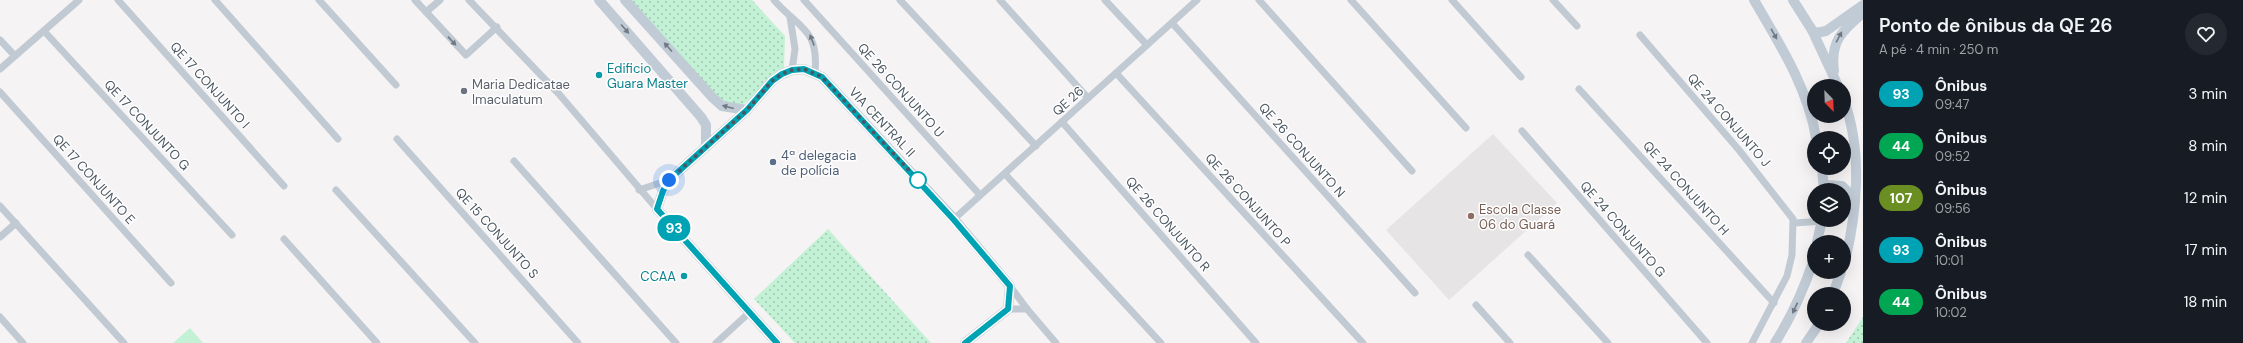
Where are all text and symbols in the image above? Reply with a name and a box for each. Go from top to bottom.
text: Ponto de ônibus da QE 26 [1879,13,2113,38]
button: heart [2185,13,2227,55]
one-way arrow [620,24,629,35]
one-way arrow [1770,28,1777,39]
one-way arrow [1836,31,1843,42]
one-way arrow [808,34,814,46]
one-way arrow [448,35,457,46]
street label: QE 17 CONJUNTO I [167,38,253,132]
street label: QE 26 CONJUNTO U [854,39,948,141]
text: A pé · 4 min · 250 m [1879,41,1998,58]
one-way arrow [663,42,672,52]
place label: Edificio Guara Master [607,60,688,92]
marker: Edificio Guara Master [594,70,604,80]
street label: QE 24 CONJUNTO J [1684,70,1774,170]
street label: QE 17 CONJUNTO G [101,76,194,174]
place label: Maria Dedicatae Imaculatum [472,76,570,108]
text: Ônibus [1935,76,1987,96]
north arrow [1807,79,1851,123]
map controls [1807,79,1851,331]
street label: QE 26 [1049,82,1087,120]
street label: VIA CENTRAL II [845,83,919,161]
text: 3 min [2189,84,2227,104]
text: 93 [1892,85,1910,103]
marker: Maria Dedicatae Imaculatum [459,86,469,96]
text: 09:47 [1935,96,1970,113]
street label: QE 26 CONJUNTO N [1255,99,1349,201]
one-way arrow [721,104,734,110]
text: Ônibus [1935,128,1987,148]
street label: QE 17 CONJUNTO E [49,130,139,228]
button: locate [1807,131,1851,175]
text: 8 min [2188,136,2227,156]
street label: QE 24 CONJUNTO H [1639,137,1733,239]
text: 44 [1892,137,1910,155]
place label: 4ª delegacia de polícia [781,147,856,179]
text: 09:52 [1935,148,1970,165]
street label: QE 26 CONJUNTO P [1201,150,1295,251]
marker: 4ª delegacia de polícia [768,157,778,167]
your location [659,170,679,190]
unlabelled marker [909,171,927,189]
street label: QE 26 CONJUNTO R [1122,173,1214,275]
street label: QE 24 CONJUNTO G [1577,177,1670,281]
text: Ônibus [1935,180,1987,200]
button: layers [1807,183,1851,227]
street label: QE 15 CONJUNTO S [452,184,542,282]
text: 12 min [2184,188,2227,208]
text: 107 [1890,189,1912,207]
text: 09:56 [1935,200,1971,217]
place label: Escola Classe 06 do Guará [1479,201,1561,233]
marker: Escola Classe 06 do Guará [1466,211,1476,221]
line badge: 93 [656,215,692,241]
text: 93 [665,219,683,237]
text: Ônibus [1935,232,1987,252]
button: + [1807,235,1851,279]
text: 17 min [2185,240,2227,260]
text: 93 [1892,241,1910,259]
text: 10:01 [1935,252,1964,269]
place label: CCAA [640,268,676,285]
marker: CCAA [679,271,689,281]
text: Ônibus [1935,284,1987,304]
button: − [1807,287,1851,331]
text: 18 min [2184,292,2227,312]
text: 44 [1892,293,1910,311]
one-way arrow [1792,302,1798,314]
text: 10:02 [1935,304,1967,321]

